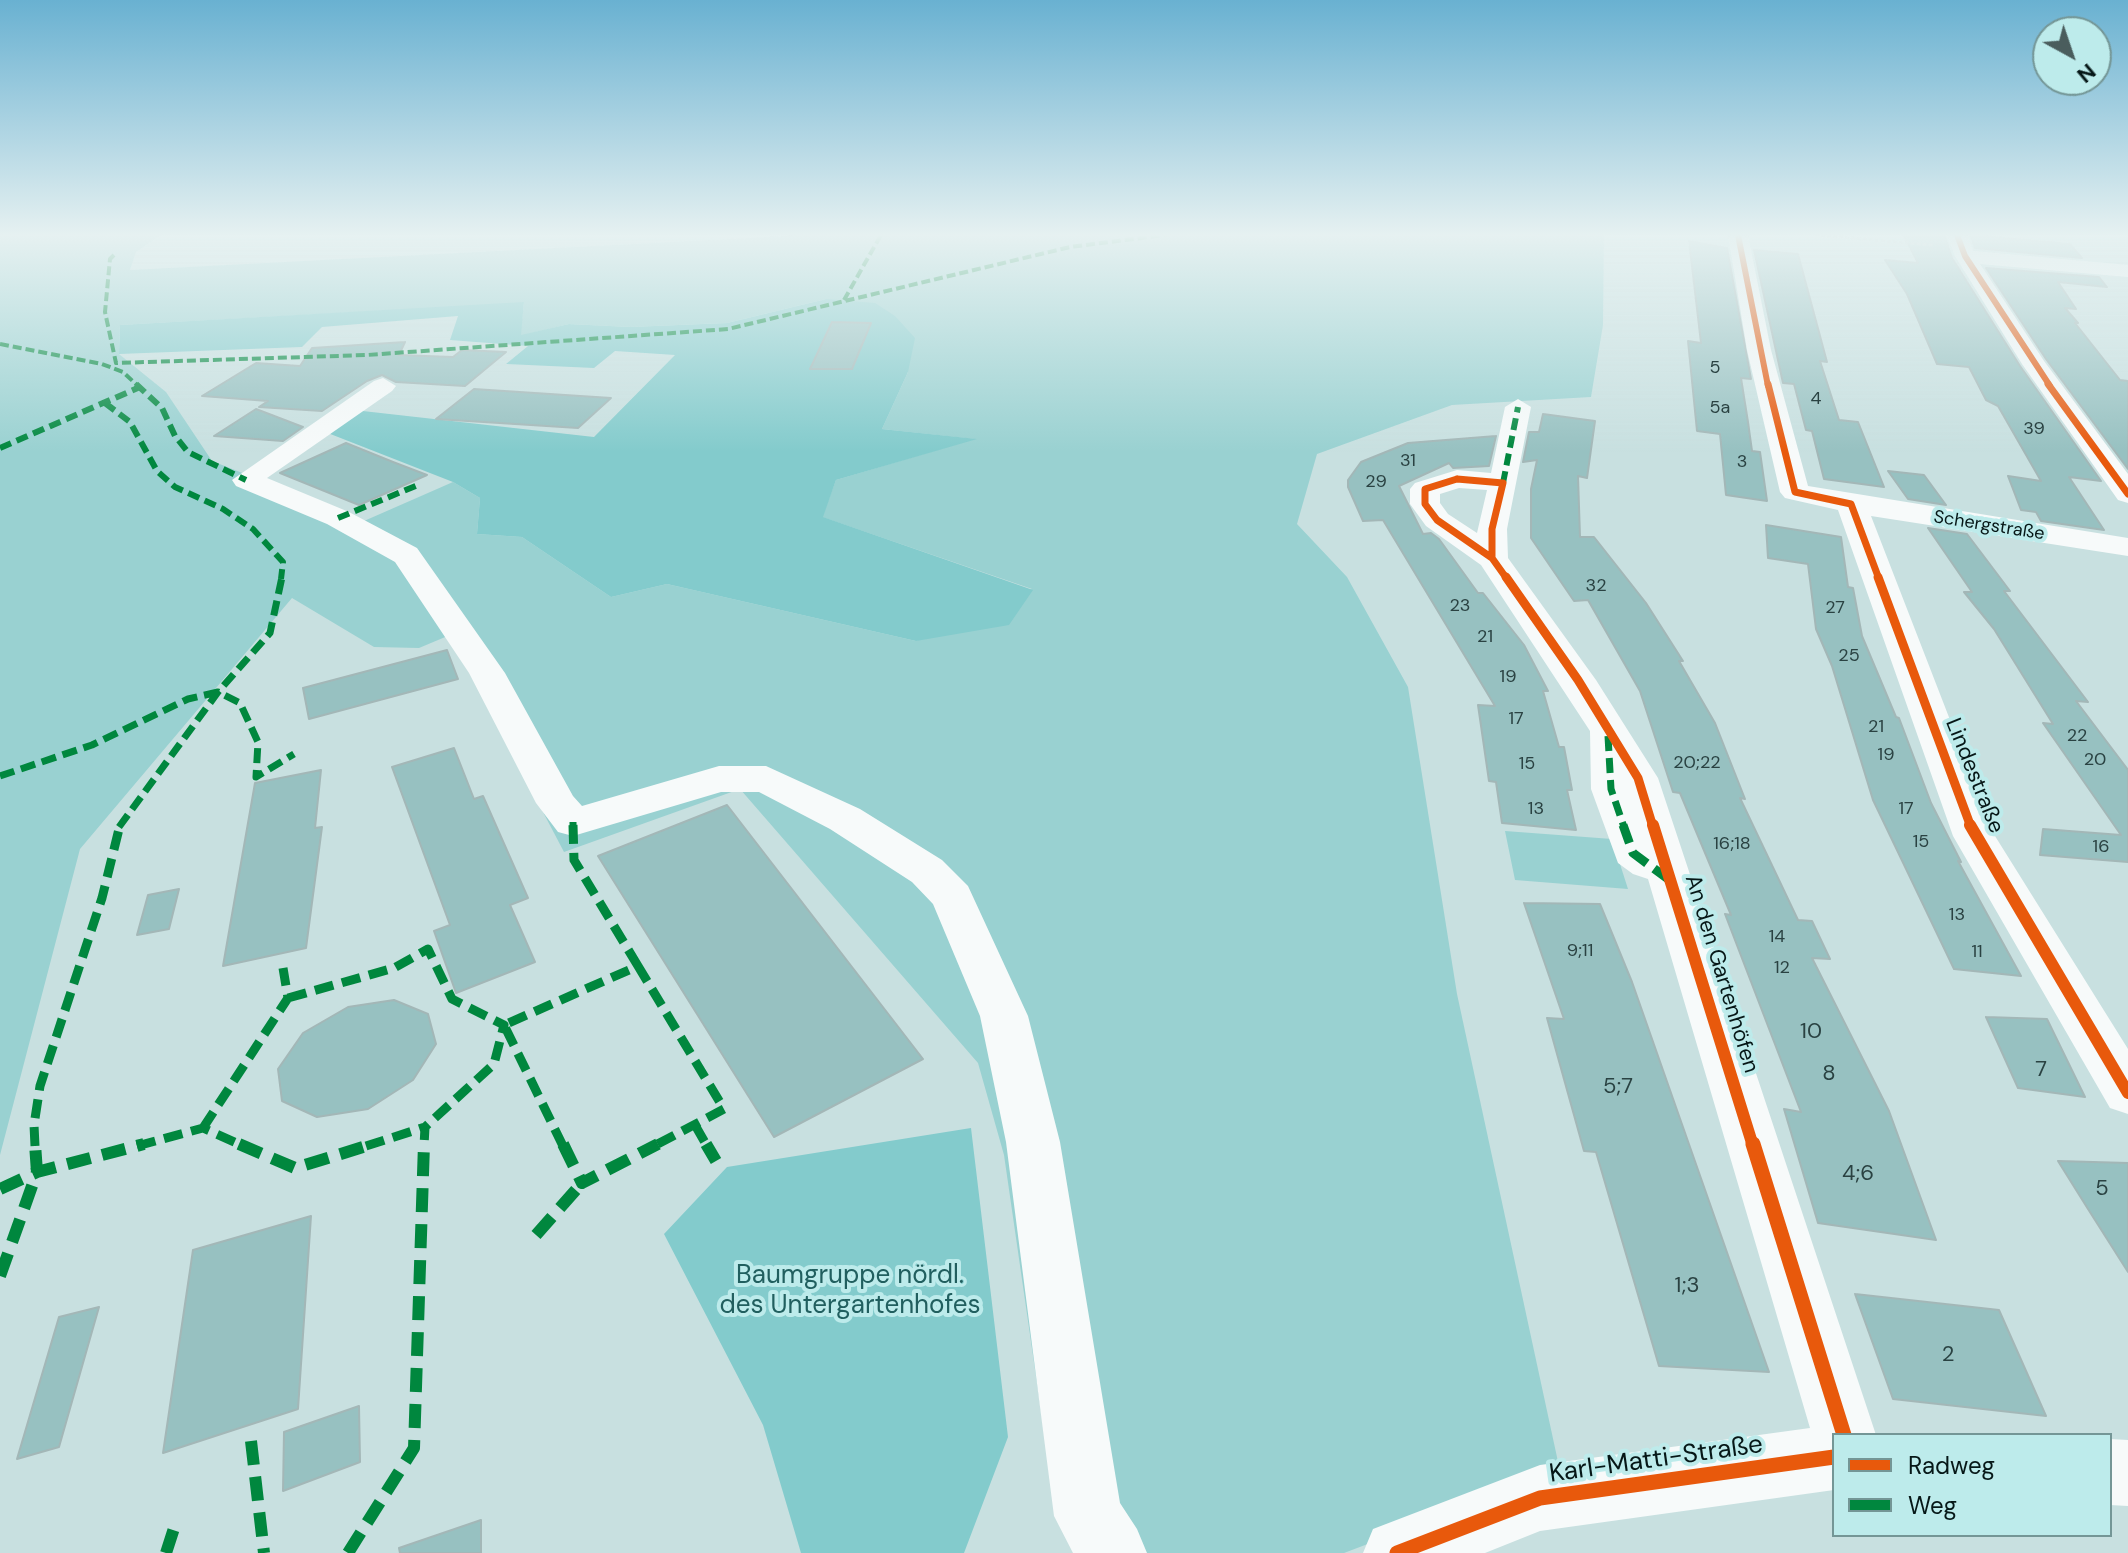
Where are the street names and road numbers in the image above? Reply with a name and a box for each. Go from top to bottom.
street label: Schergstraße [1932,507,2046,545]
street label: Lindestraße [1939,715,2009,837]
street label: An den Gartenhöfen [1678,872,1764,1076]
street label: Karl-Matti-Straße [1547,1430,1765,1490]

